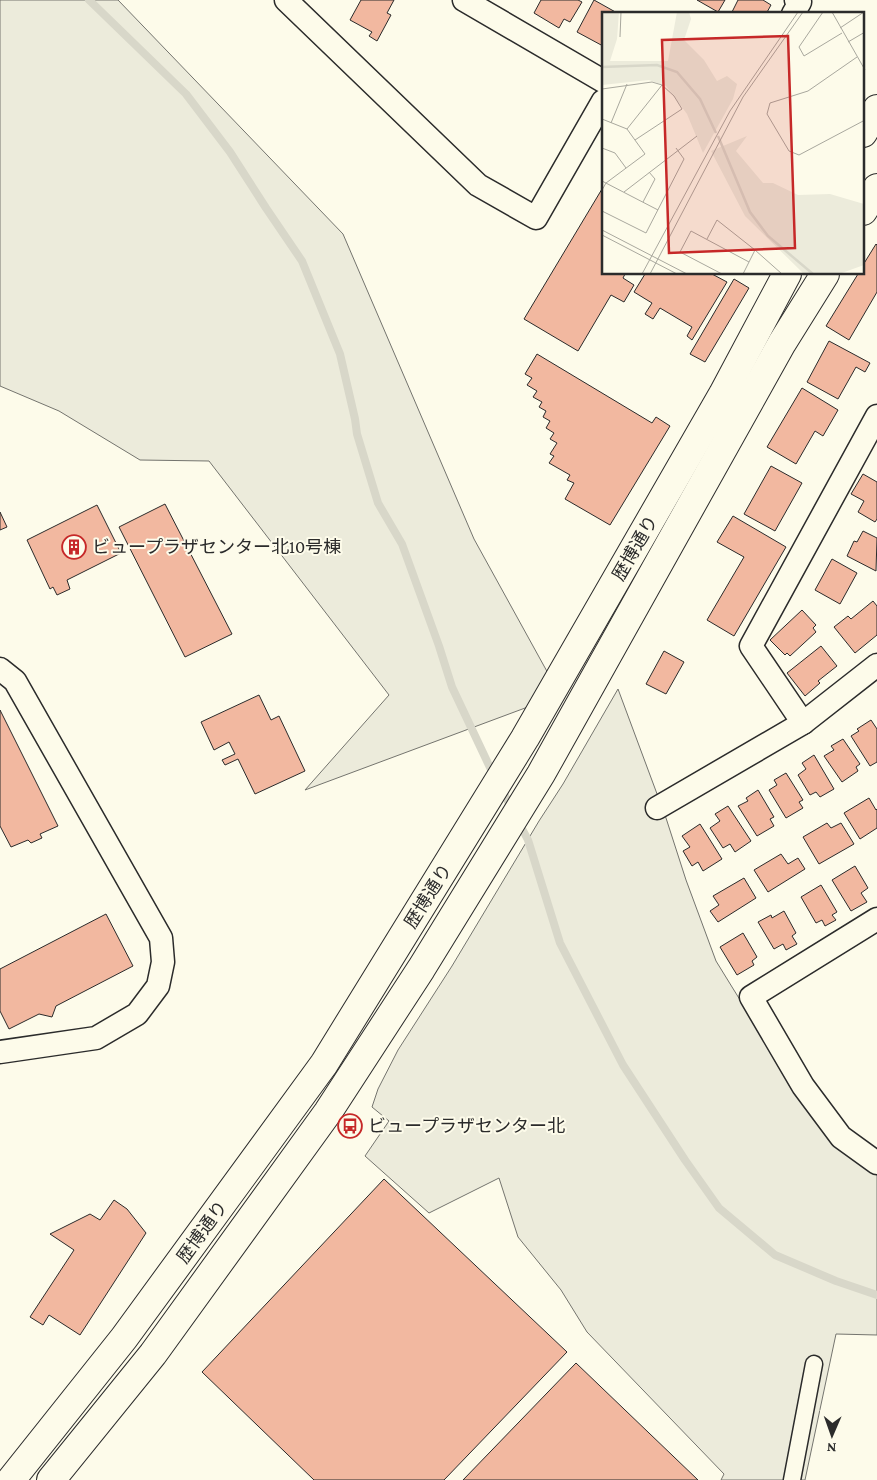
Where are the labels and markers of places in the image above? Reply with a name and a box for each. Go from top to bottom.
building icon: ビュープラザセンター北10号棟 [61,534,87,560]
place label: ビュープラザセンター北10号棟 [92,537,341,557]
bus stop icon: ビュープラザセンター北 [337,1113,363,1139]
place label: ビュープラザセンター北 [368,1116,565,1136]

